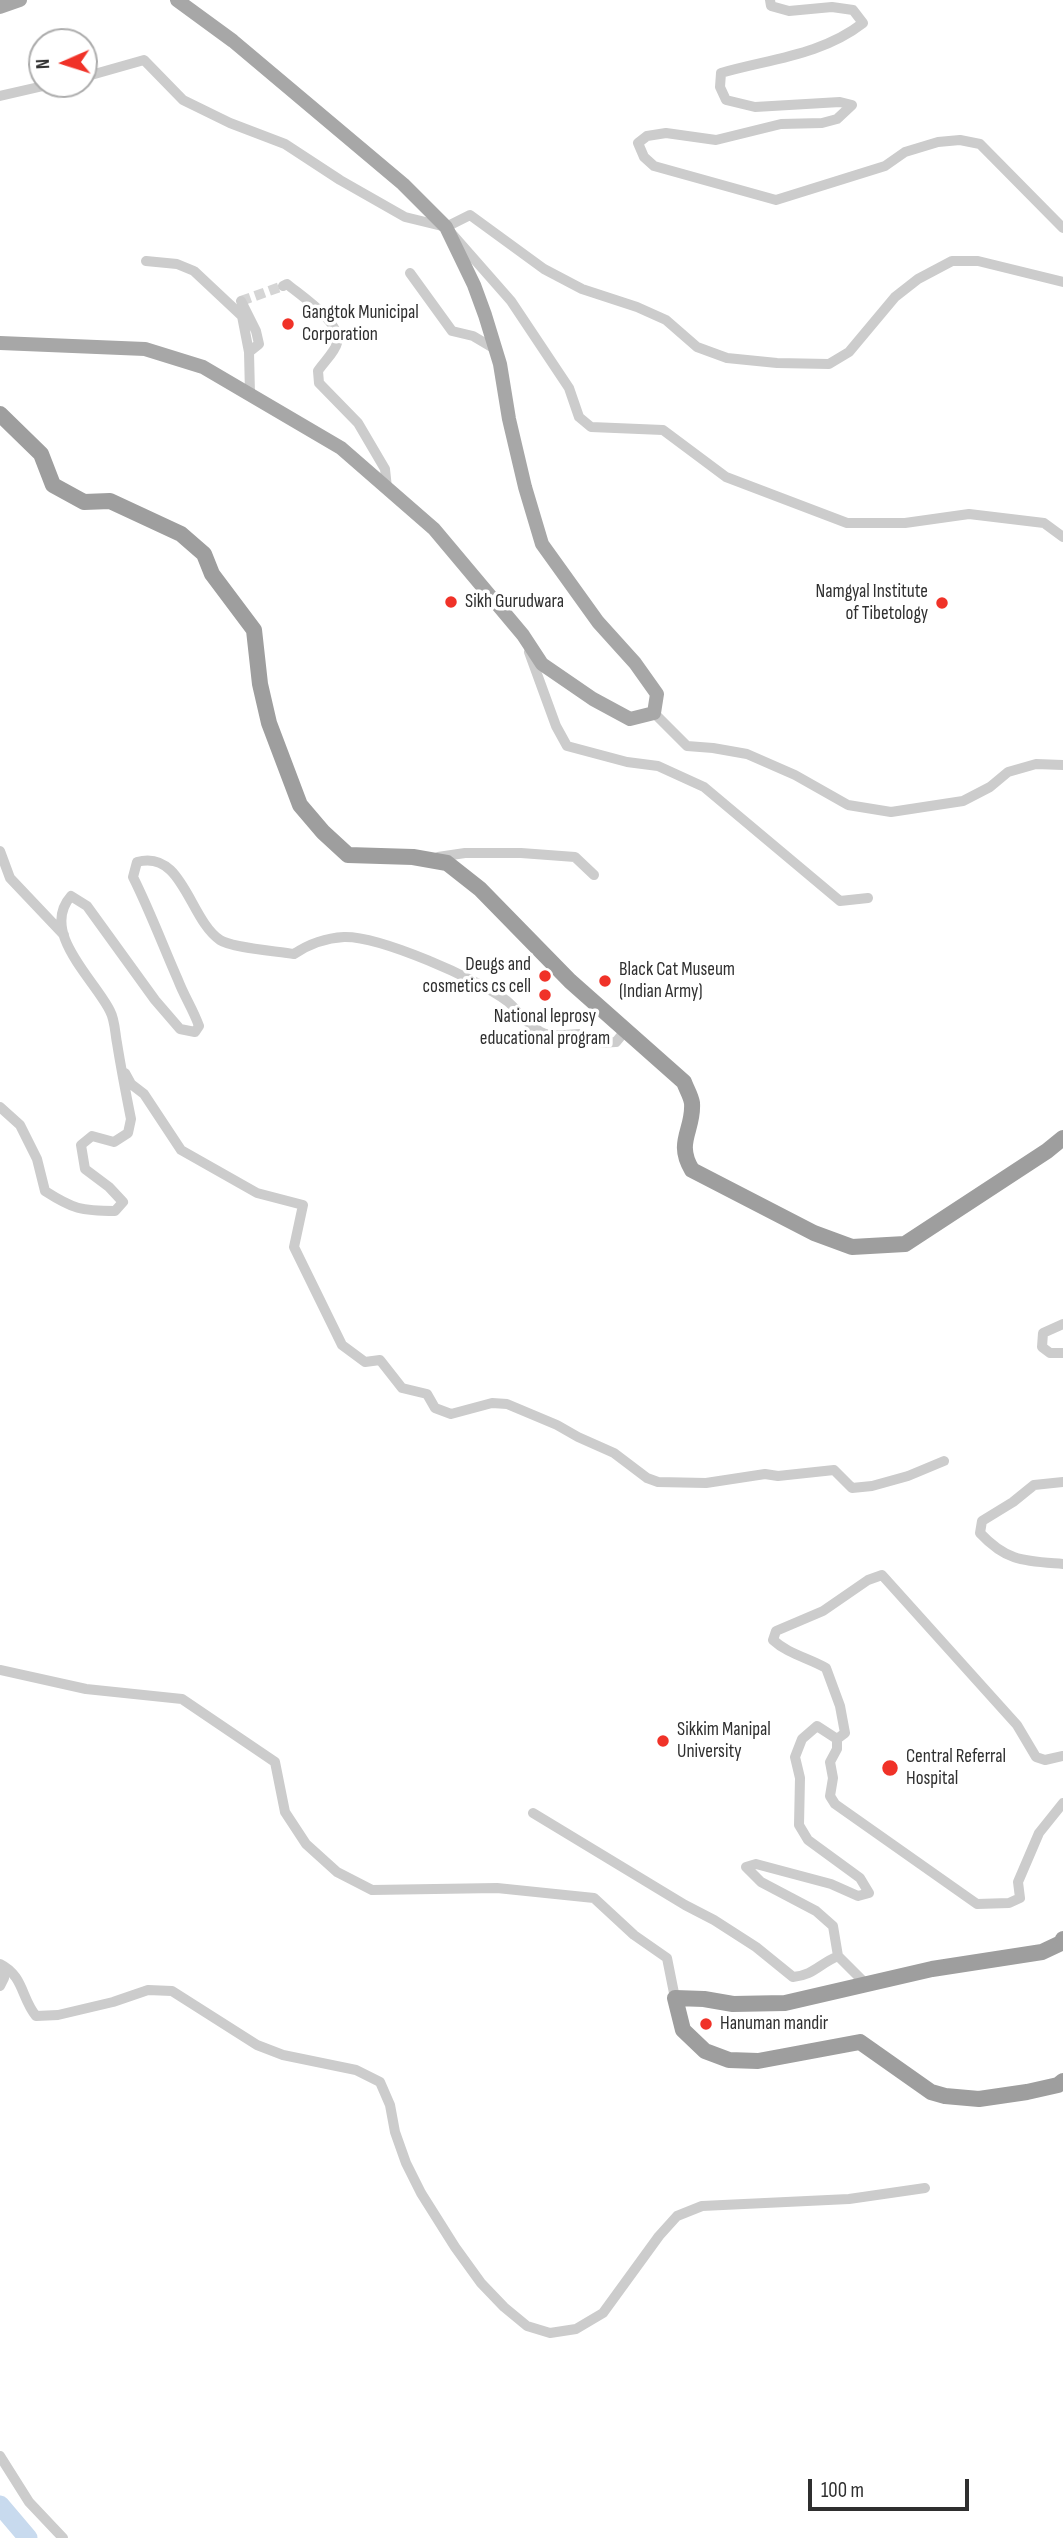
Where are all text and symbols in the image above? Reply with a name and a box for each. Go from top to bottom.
north arrow [28,28,98,98]
text: N [32,58,55,70]
place label: Gangtok Municipal Corporation [302,302,419,346]
marker: Gangtok Municipal Corporation [280,316,296,332]
place label: Namgyal Institute of Tibetology [815,581,928,625]
place label: Sikh Gurudwara [465,591,564,613]
marker: Sikh Gurudwara [443,594,459,610]
marker: Namgyal Institute of Tibetology [934,595,950,611]
place label: Deugs and cosmetics cs cell [423,954,531,998]
place label: Black Cat Museum (Indian Army) [619,959,735,1003]
marker: Deugs and cosmetics cs cell [537,968,553,984]
marker: Black Cat Museum (Indian Army) [597,973,613,989]
marker: National leprosy educational program [537,987,553,1003]
place label: National leprosy educational program [480,1006,610,1050]
place label: Sikkim Manipal University [677,1719,771,1763]
marker: Sikkim Manipal University [655,1733,671,1749]
place label: Central Referral Hospital [906,1746,1006,1790]
marker: Central Referral Hospital [880,1758,900,1778]
place label: Hanuman mandir [720,2013,828,2035]
marker: Hanuman mandir [698,2016,714,2032]
scale bar [811,2464,972,2508]
text: 100 m [821,2478,864,2503]

